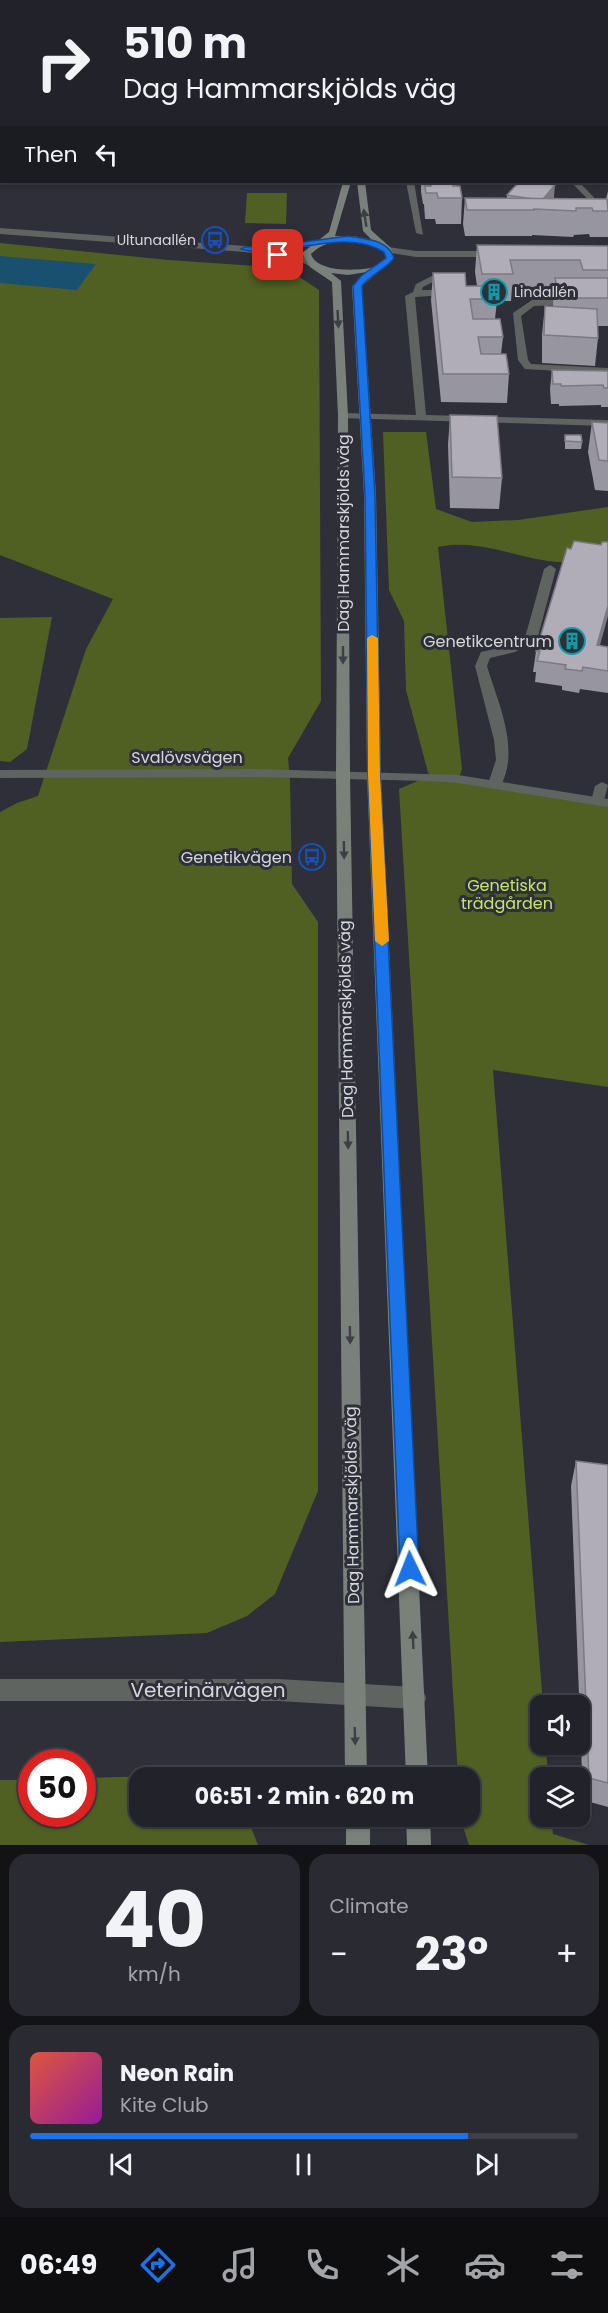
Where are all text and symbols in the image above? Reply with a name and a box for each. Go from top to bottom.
text: 510 m [123,14,247,73]
icon: right [24,24,102,102]
text: Dag Hammarskjölds väg [123,70,457,107]
icon: left [90,138,123,171]
text: Then [24,139,78,170]
one-way arrow [360,208,369,227]
bus stop icon: Ultunaallén [200,225,230,255]
pin [252,229,303,280]
place label: Ultunaallén [117,230,196,250]
icon: arrive [261,238,294,271]
building icon: Lindallén [479,277,509,307]
place label: Lindallén [514,282,576,302]
one-way arrow [334,309,343,328]
street label: Dag Hammarskjölds väg [332,434,355,632]
building icon: Genetikcentrum [557,626,587,656]
place label: Genetikcentrum [423,630,552,653]
one-way arrow [338,645,348,664]
street label: Svalövsvägen [131,746,243,769]
one-way arrow [340,840,349,859]
bus stop icon: Genetikvägen [297,842,327,872]
place label: Genetikvägen [181,846,292,869]
park label: Genetiska trädgården [461,874,553,915]
street label: Dag Hammarskjölds väg [333,920,359,1118]
one-way arrow [343,1131,353,1150]
one-way arrow [345,1326,355,1345]
street label: Dag Hammarskjölds väg [339,1406,365,1604]
position arrow [378,1537,442,1601]
one-way arrow [408,1630,417,1649]
street label: Veterinärvägen [130,1676,286,1704]
map controls [530,1695,590,1827]
button: sound [530,1695,590,1755]
one-way arrow [351,1726,360,1745]
speed limit sign: 50 [18,1749,96,1827]
button: layers [530,1767,590,1827]
text: 06:51 · 2 min · 620 m [195,1781,414,1812]
text: 40 [102,1865,206,1974]
text: Climate [330,1892,409,1920]
text: 23° [415,1923,488,1986]
text: − [330,1931,348,1978]
text: + [555,1931,578,1978]
text: km/h [128,1960,181,1988]
text: Neon Rain [120,2058,234,2089]
text: Kite Club [120,2091,209,2119]
icon: previous [105,2148,138,2181]
icon: pause [287,2148,320,2181]
icon: next [470,2148,503,2181]
icon: directions [137,2244,179,2286]
icon: music [219,2244,261,2286]
icon: phone [301,2244,343,2286]
icon: climate [382,2244,424,2286]
icon: car [464,2244,506,2286]
icon: filters [546,2244,588,2286]
text: 06:49 [20,2246,97,2283]

